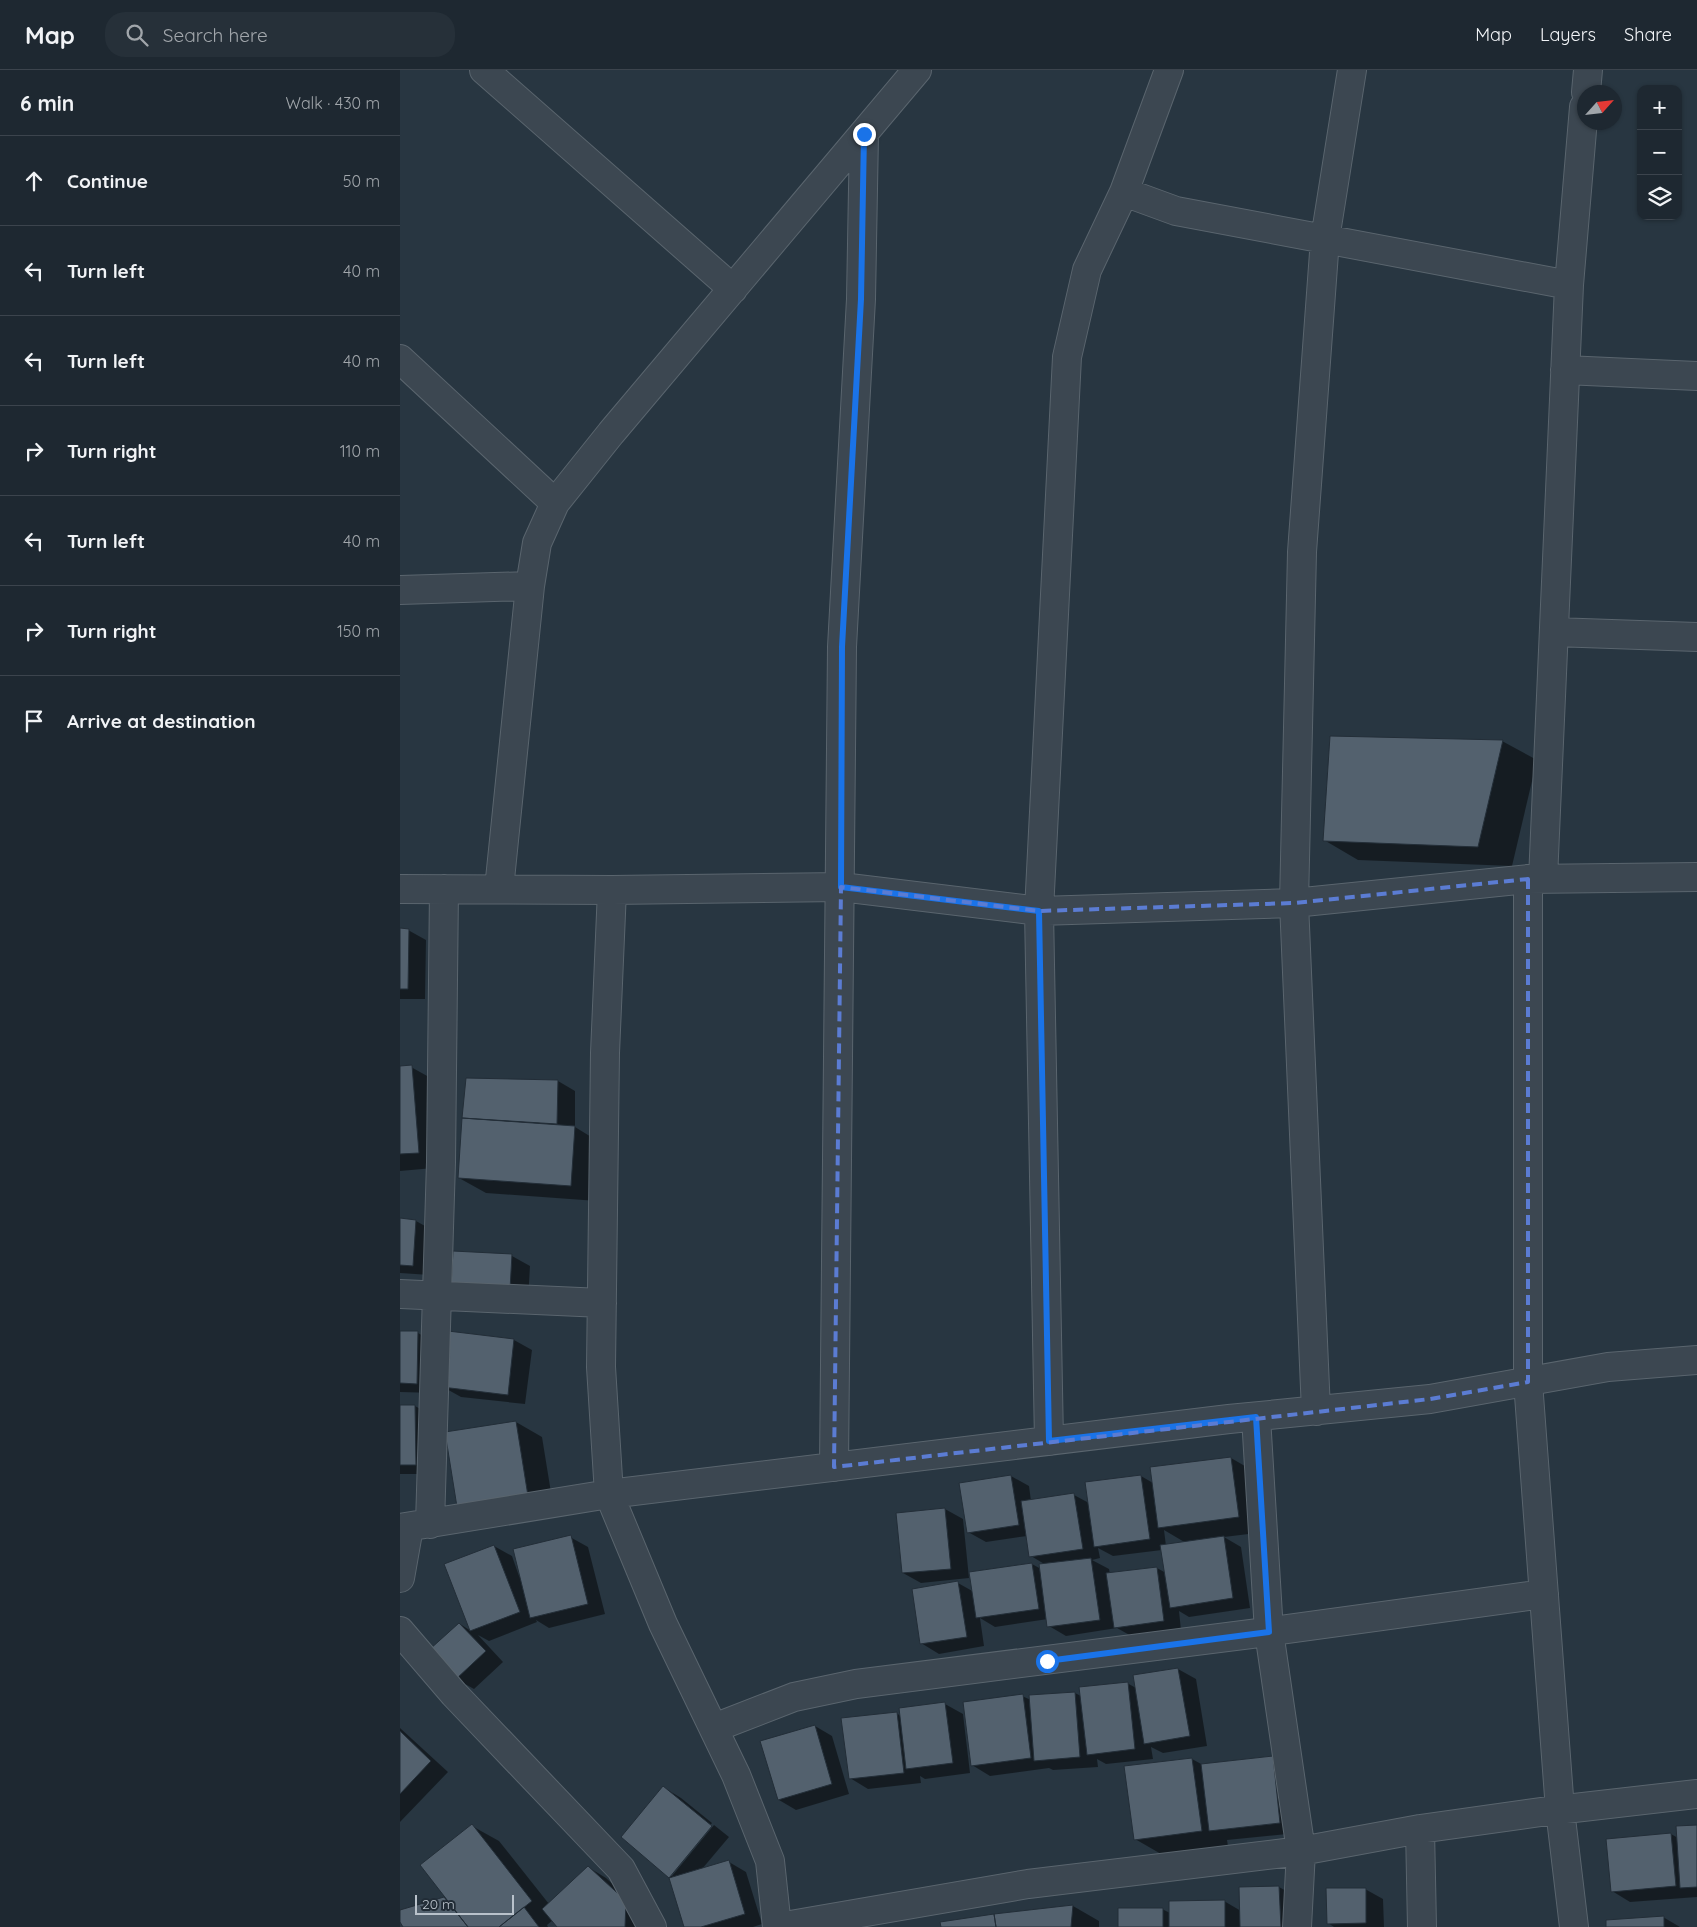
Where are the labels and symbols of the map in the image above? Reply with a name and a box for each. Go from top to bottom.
north arrow [1577,85,1622,130]
route end [853,123,876,146]
route start [1036,1650,1059,1673]
scale bar [415,1892,514,1915]

